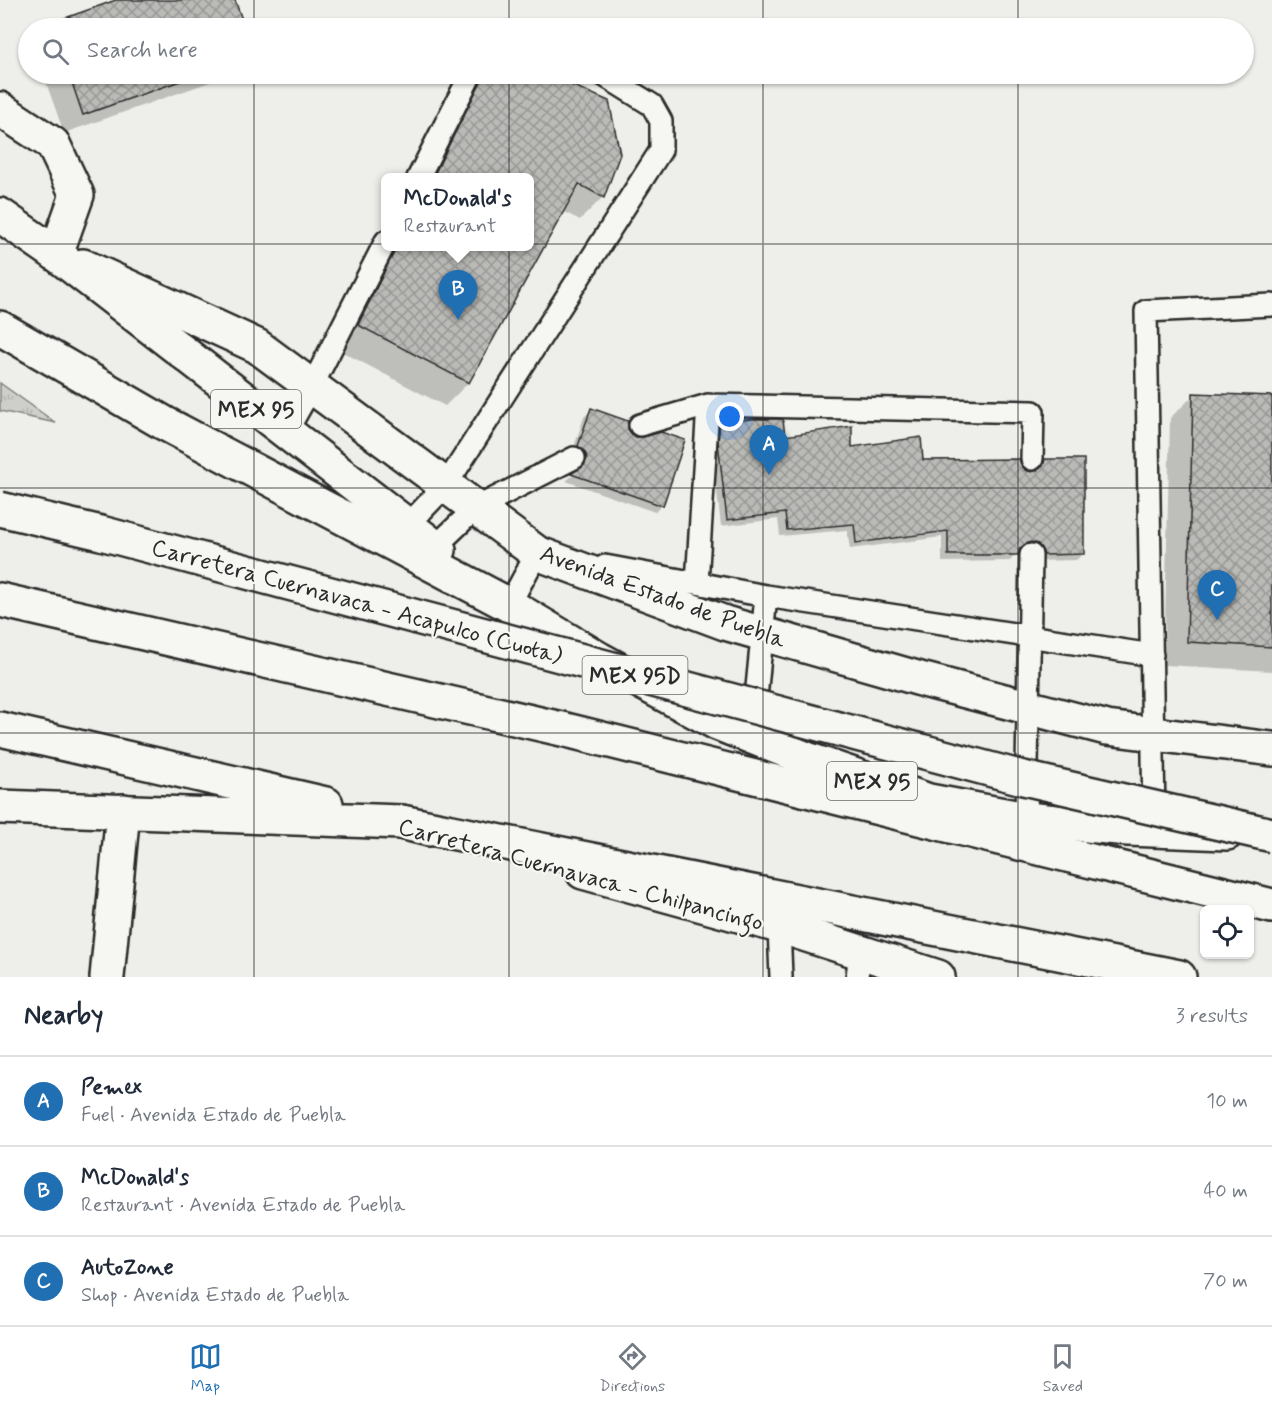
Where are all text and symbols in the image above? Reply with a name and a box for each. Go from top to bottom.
search box [18,18,1254,84]
icon: search [39,35,72,68]
text: Search here [87,37,198,65]
popup [381,173,534,251]
text: McDonald's [404,185,511,213]
text: Restaurant [404,213,496,240]
pin: B [438,270,478,320]
road number: MEX 95 [211,390,301,428]
your location [715,402,744,431]
pin: A [750,426,788,475]
street label: Carretera Cuernavaca - Acapulco (Cuota) [148,533,566,672]
street label: Avenida Estado de Puebla [535,539,790,656]
pin: C [1198,570,1236,620]
road number: MEX 95D [582,656,688,694]
road number: MEX 95 [827,762,917,800]
street label: Carretera Cuernavaca - Chilpancingo [394,812,767,942]
map controls [1200,905,1254,959]
button: locate [1200,905,1254,959]
text: Nearby [24,999,103,1033]
text: 3 results [1176,1003,1248,1030]
text: Pemex [81,1074,142,1102]
text: A [37,1088,50,1115]
text: 10 m [1206,1088,1248,1115]
text: Fuel · Avenida Estado de Puebla [81,1102,346,1129]
text: McDonald's [81,1164,189,1192]
text: B [37,1178,50,1205]
text: 40 m [1204,1178,1248,1205]
text: Restaurant · Avenida Estado de Puebla [81,1192,405,1219]
text: AutoZone [81,1254,174,1282]
text: C [36,1268,51,1295]
text: 70 m [1203,1268,1248,1295]
text: Shop · Avenida Estado de Puebla [81,1282,349,1309]
tab: Map [189,1340,222,1397]
tab: Directions [599,1340,665,1397]
tab: Saved [1043,1340,1083,1397]

